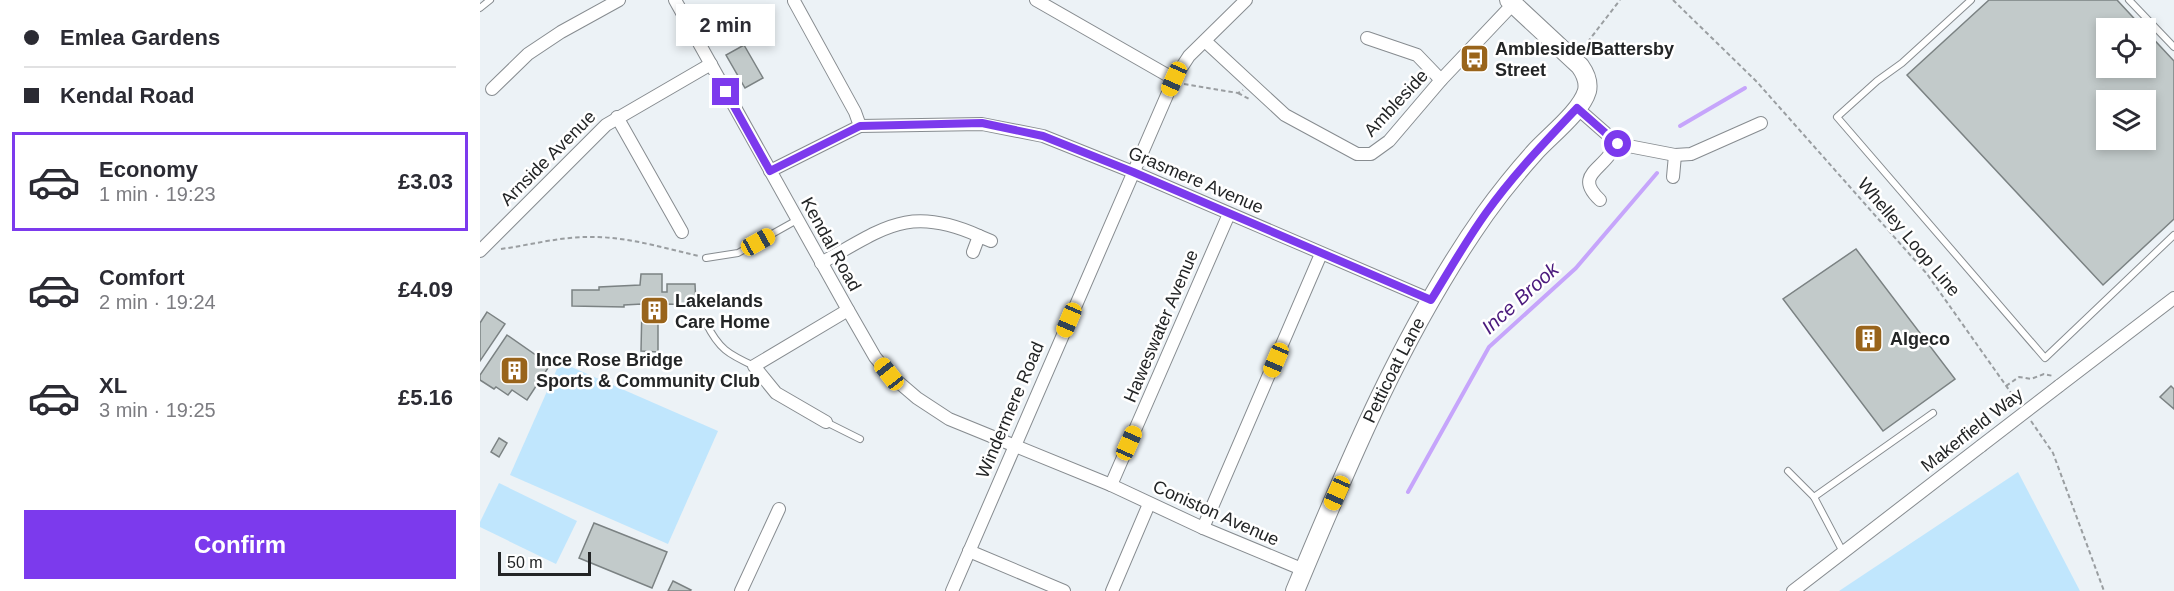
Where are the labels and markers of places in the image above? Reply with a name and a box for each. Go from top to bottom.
place label: Ambleside/Battersby Street [1495,39,1674,80]
bus stop icon: Ambleside/Battersby Street [1458,43,1490,75]
place label: Lakelands Care Home [675,291,770,332]
building icon: Lakelands Care Home [638,295,670,327]
building icon: Algeco [1853,323,1885,355]
place label: Algeco [1890,329,1950,349]
place label: Ince Rose Bridge Sports & Community Club [536,350,760,391]
building icon: Ince Rose Bridge Sports & Community Club [499,354,531,386]

